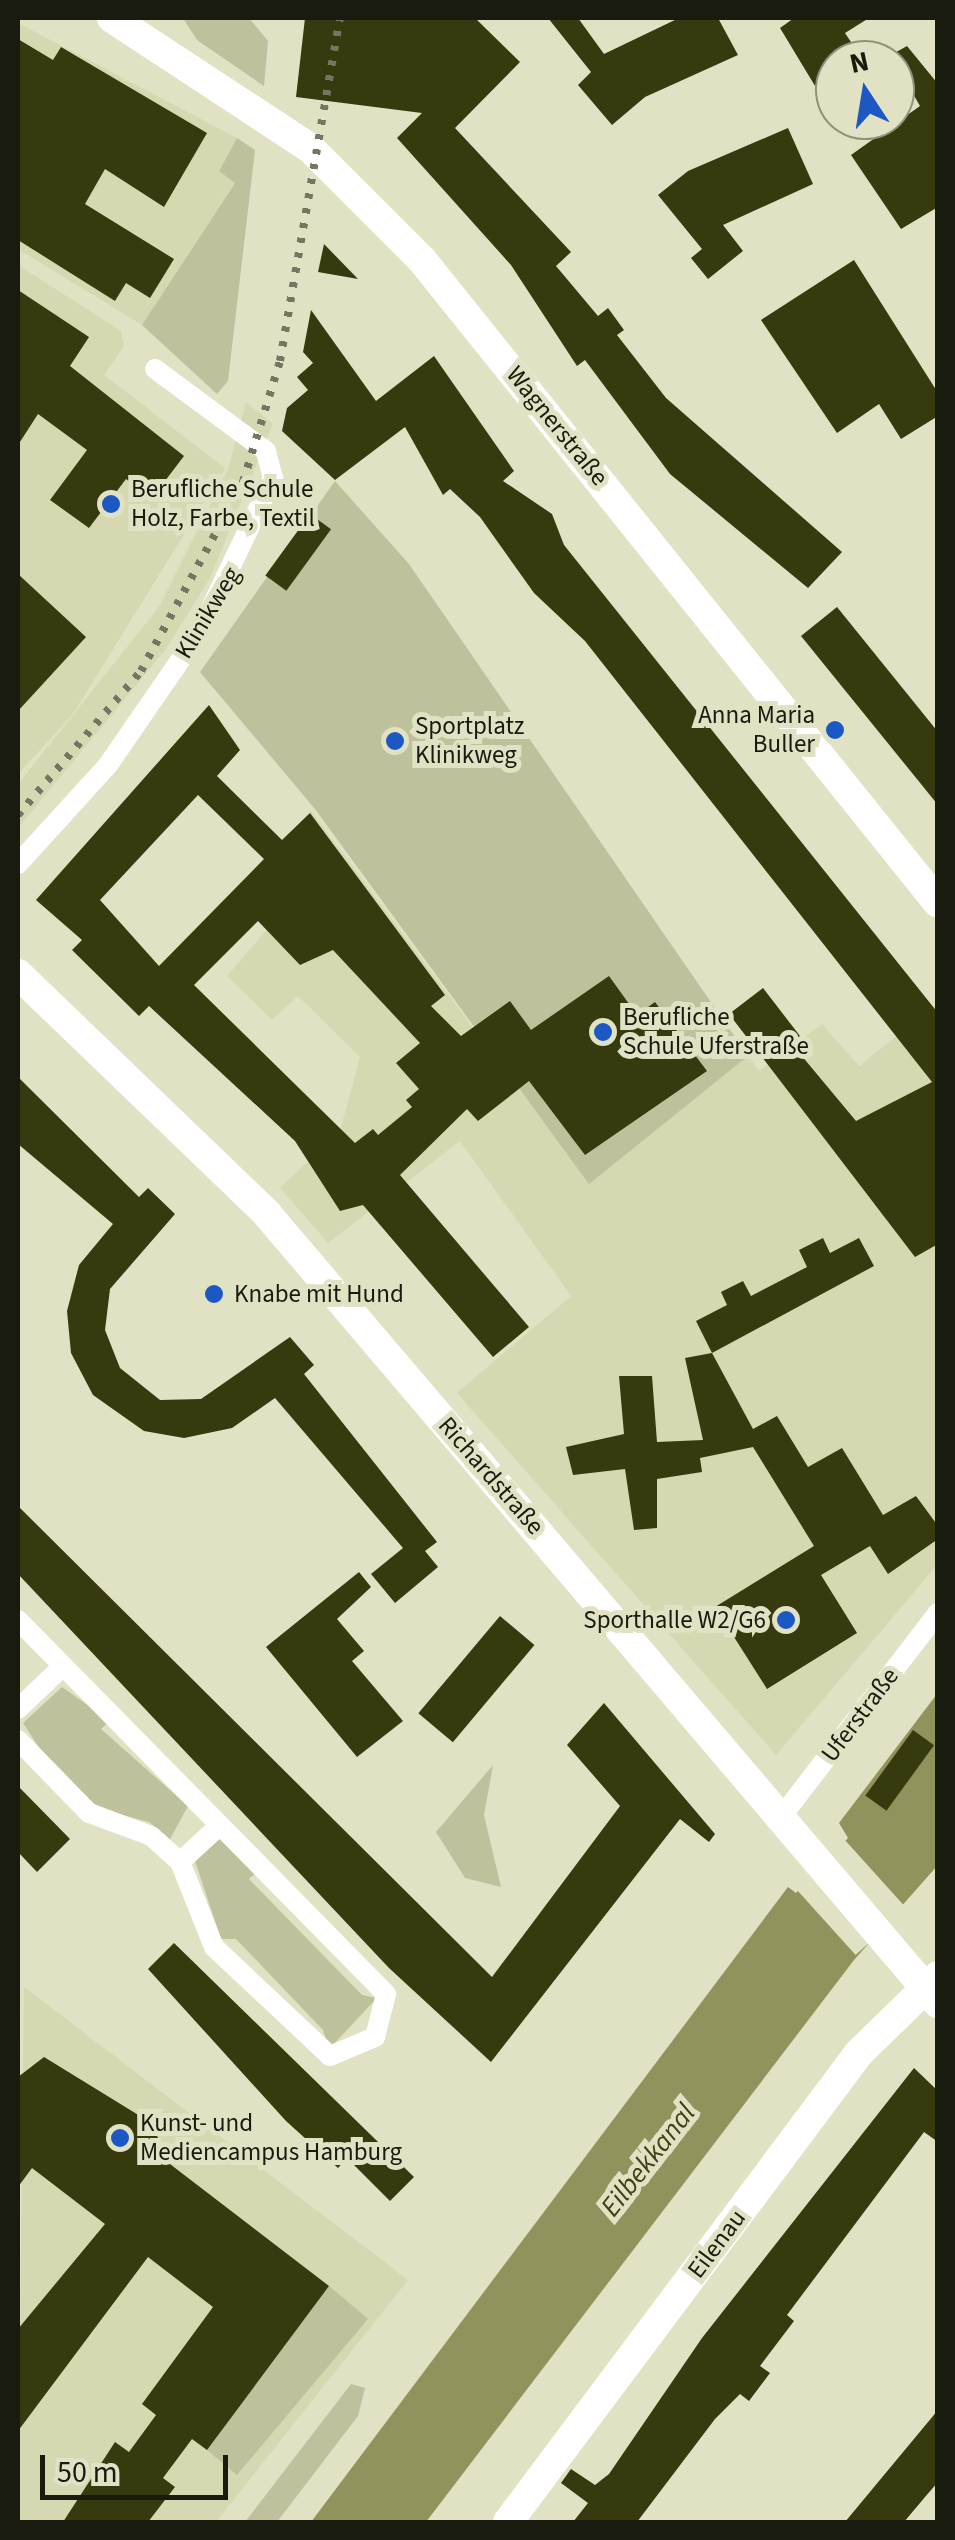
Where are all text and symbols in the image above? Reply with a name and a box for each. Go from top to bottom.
north arrow [815,40,915,140]
text: N [846,41,872,84]
street label: Wagnerstraße [500,360,614,492]
place label: Berufliche Schule Holz, Farbe, Textil [131,475,315,534]
marker: Berufliche Schule Holz, Farbe, Textil [100,493,122,515]
street label: Klinikweg [169,562,247,664]
place label: Anna Maria Buller [698,701,815,760]
place label: Sportplatz Klinikweg [415,712,524,771]
marker: Anna Maria Buller [824,719,846,741]
marker: Sportplatz Klinikweg [384,730,406,752]
place label: Berufliche Schule Uferstraße [623,1003,809,1062]
marker: Berufliche Schule Uferstraße [592,1021,614,1043]
place label: Knabe mit Hund [234,1279,404,1309]
marker: Knabe mit Hund [203,1283,225,1305]
street label: Richardstraße [432,1411,550,1541]
place label: Sporthalle W2/G6 [583,1605,766,1635]
marker: Sporthalle W2/G6 [775,1609,797,1631]
street label: Uferstraße [815,1662,905,1768]
water label: Eilbekkanal [594,2097,702,2223]
place label: Kunst- und Mediencampus Hamburg [140,2109,402,2168]
marker: Kunst- und Mediencampus Hamburg [109,2127,131,2149]
street label: Eilenau [682,2204,752,2284]
scale bar [45,2435,232,2497]
text: 50 m [57,2451,118,2494]

